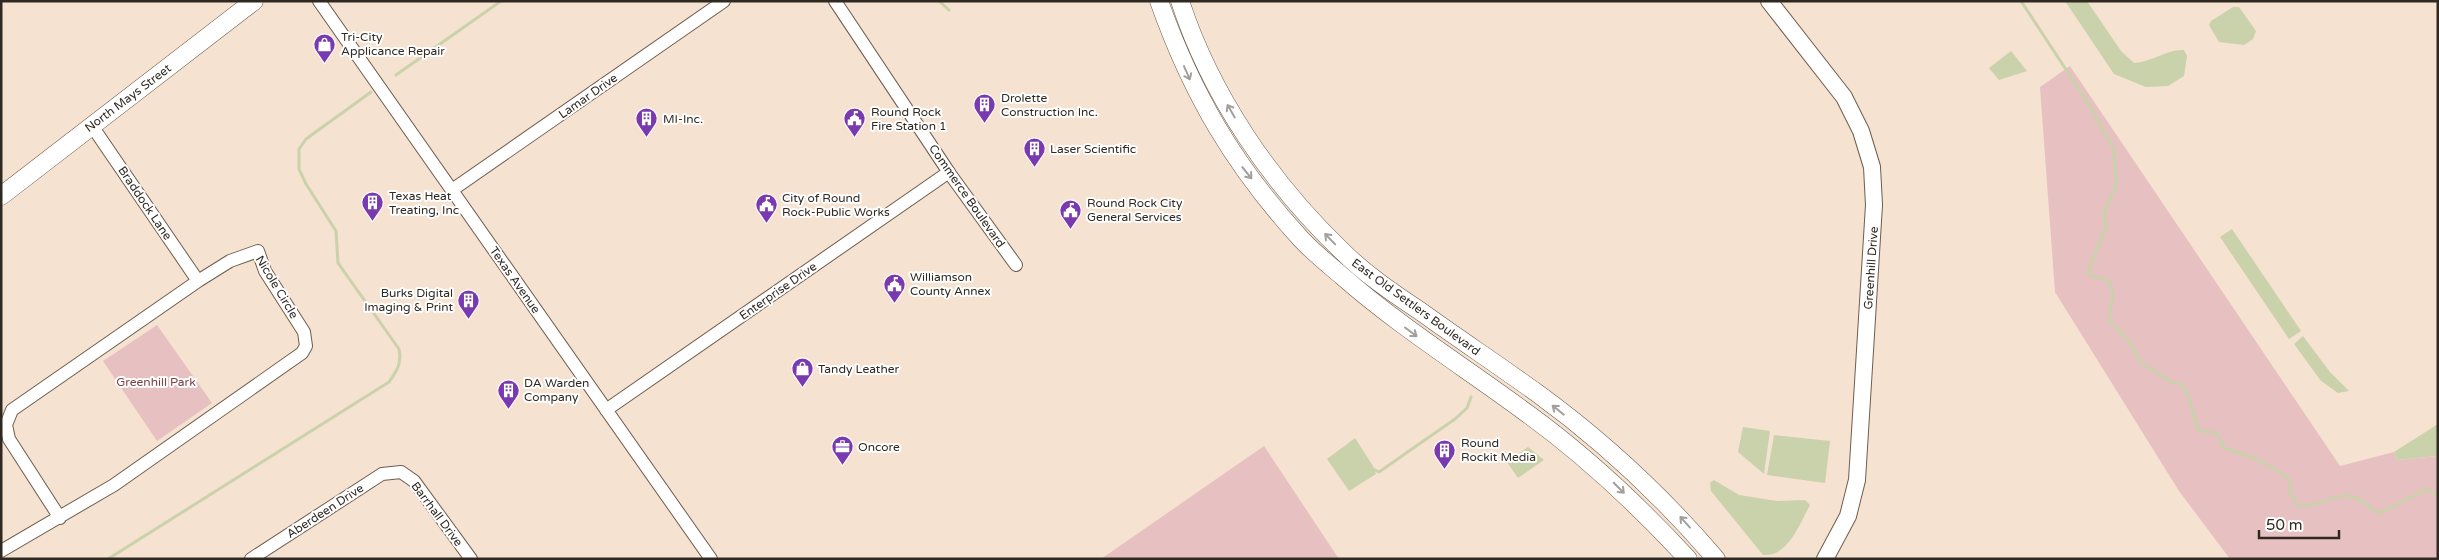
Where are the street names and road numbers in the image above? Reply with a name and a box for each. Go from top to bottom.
street label: North Mays Street [82,61,174,135]
street label: Lamar Drive [556,70,620,121]
street label: Commerce Boulevard [926,142,1008,250]
street label: Braddock Lane [115,164,175,243]
street label: Greenhill Drive [1861,226,1881,310]
street label: Texas Avenue [487,244,543,316]
street label: Nicole Circle [253,253,301,321]
street label: East Old Settlers Boulevard [1349,256,1483,358]
street label: Enterprise Drive [737,259,819,323]
street label: Barrhall Drive [408,479,466,549]
street label: Aberdeen Drive [284,481,366,541]

